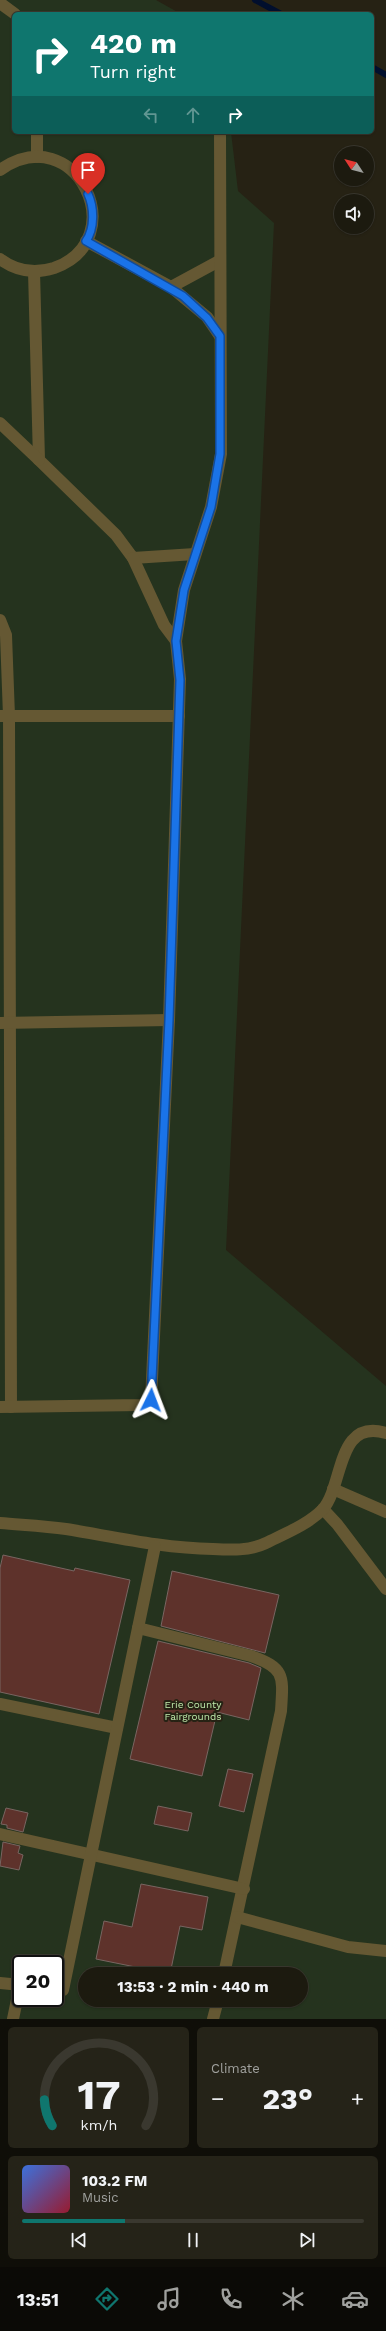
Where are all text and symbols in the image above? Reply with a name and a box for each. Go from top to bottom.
text: 420 m [90,27,177,60]
icon: right [24,28,76,80]
text: Turn right [90,61,176,82]
icon: left [140,104,162,126]
icon: ahead [182,104,204,126]
icon: right [224,104,246,126]
north arrow [334,146,374,186]
map controls [334,146,374,234]
pin [71,153,105,194]
icon: arrive [77,159,99,181]
button: sound [334,194,374,234]
position arrow [130,1379,172,1421]
park label: Erie County Fairgrounds [165,1699,222,1722]
speed limit sign: 20 [12,1955,64,2007]
text: 13:53 · 2 min · 440 m [117,1978,269,1996]
text: Climate [211,2061,260,2076]
text: 17 [77,2069,120,2118]
text: 23° [262,2081,313,2116]
text: − [211,2086,224,2111]
text: + [351,2086,364,2111]
text: km/h [80,2116,117,2132]
text: 103.2 FM [82,2172,147,2190]
text: Music [82,2190,119,2205]
icon: previous [68,2229,90,2251]
icon: pause [182,2229,204,2251]
icon: next [296,2229,318,2251]
icon: directions [93,2285,121,2313]
icon: music [155,2285,183,2313]
icon: phone [217,2285,245,2313]
icon: climate [279,2285,307,2313]
icon: car [341,2285,369,2313]
text: 13:51 [17,2289,59,2310]

